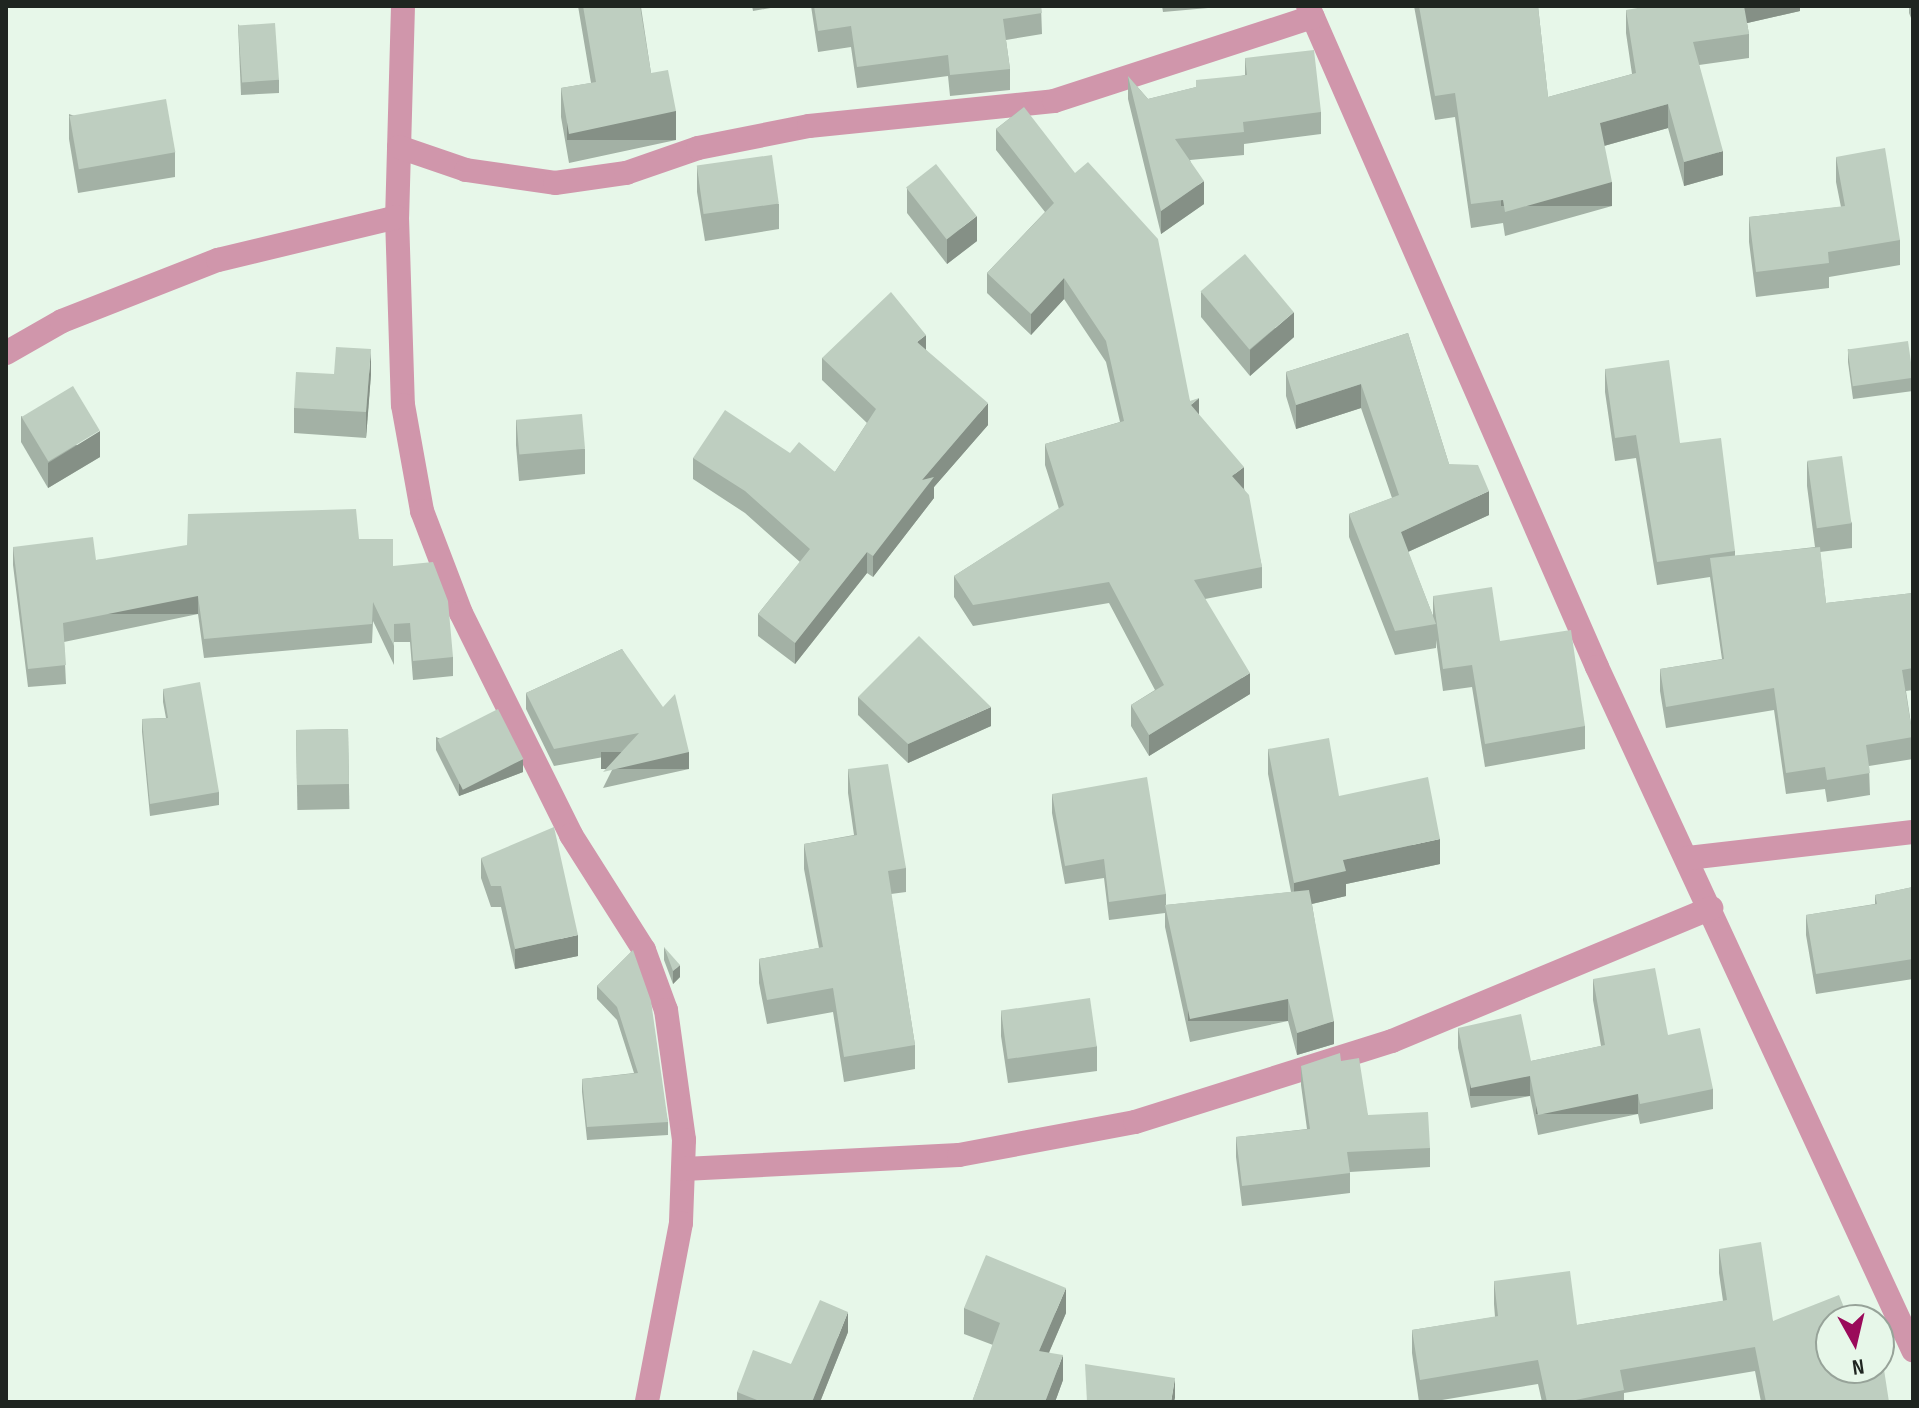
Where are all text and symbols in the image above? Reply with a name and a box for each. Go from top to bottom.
north arrow [1815,1304,1895,1384]
text: N [1850,1352,1866,1380]

